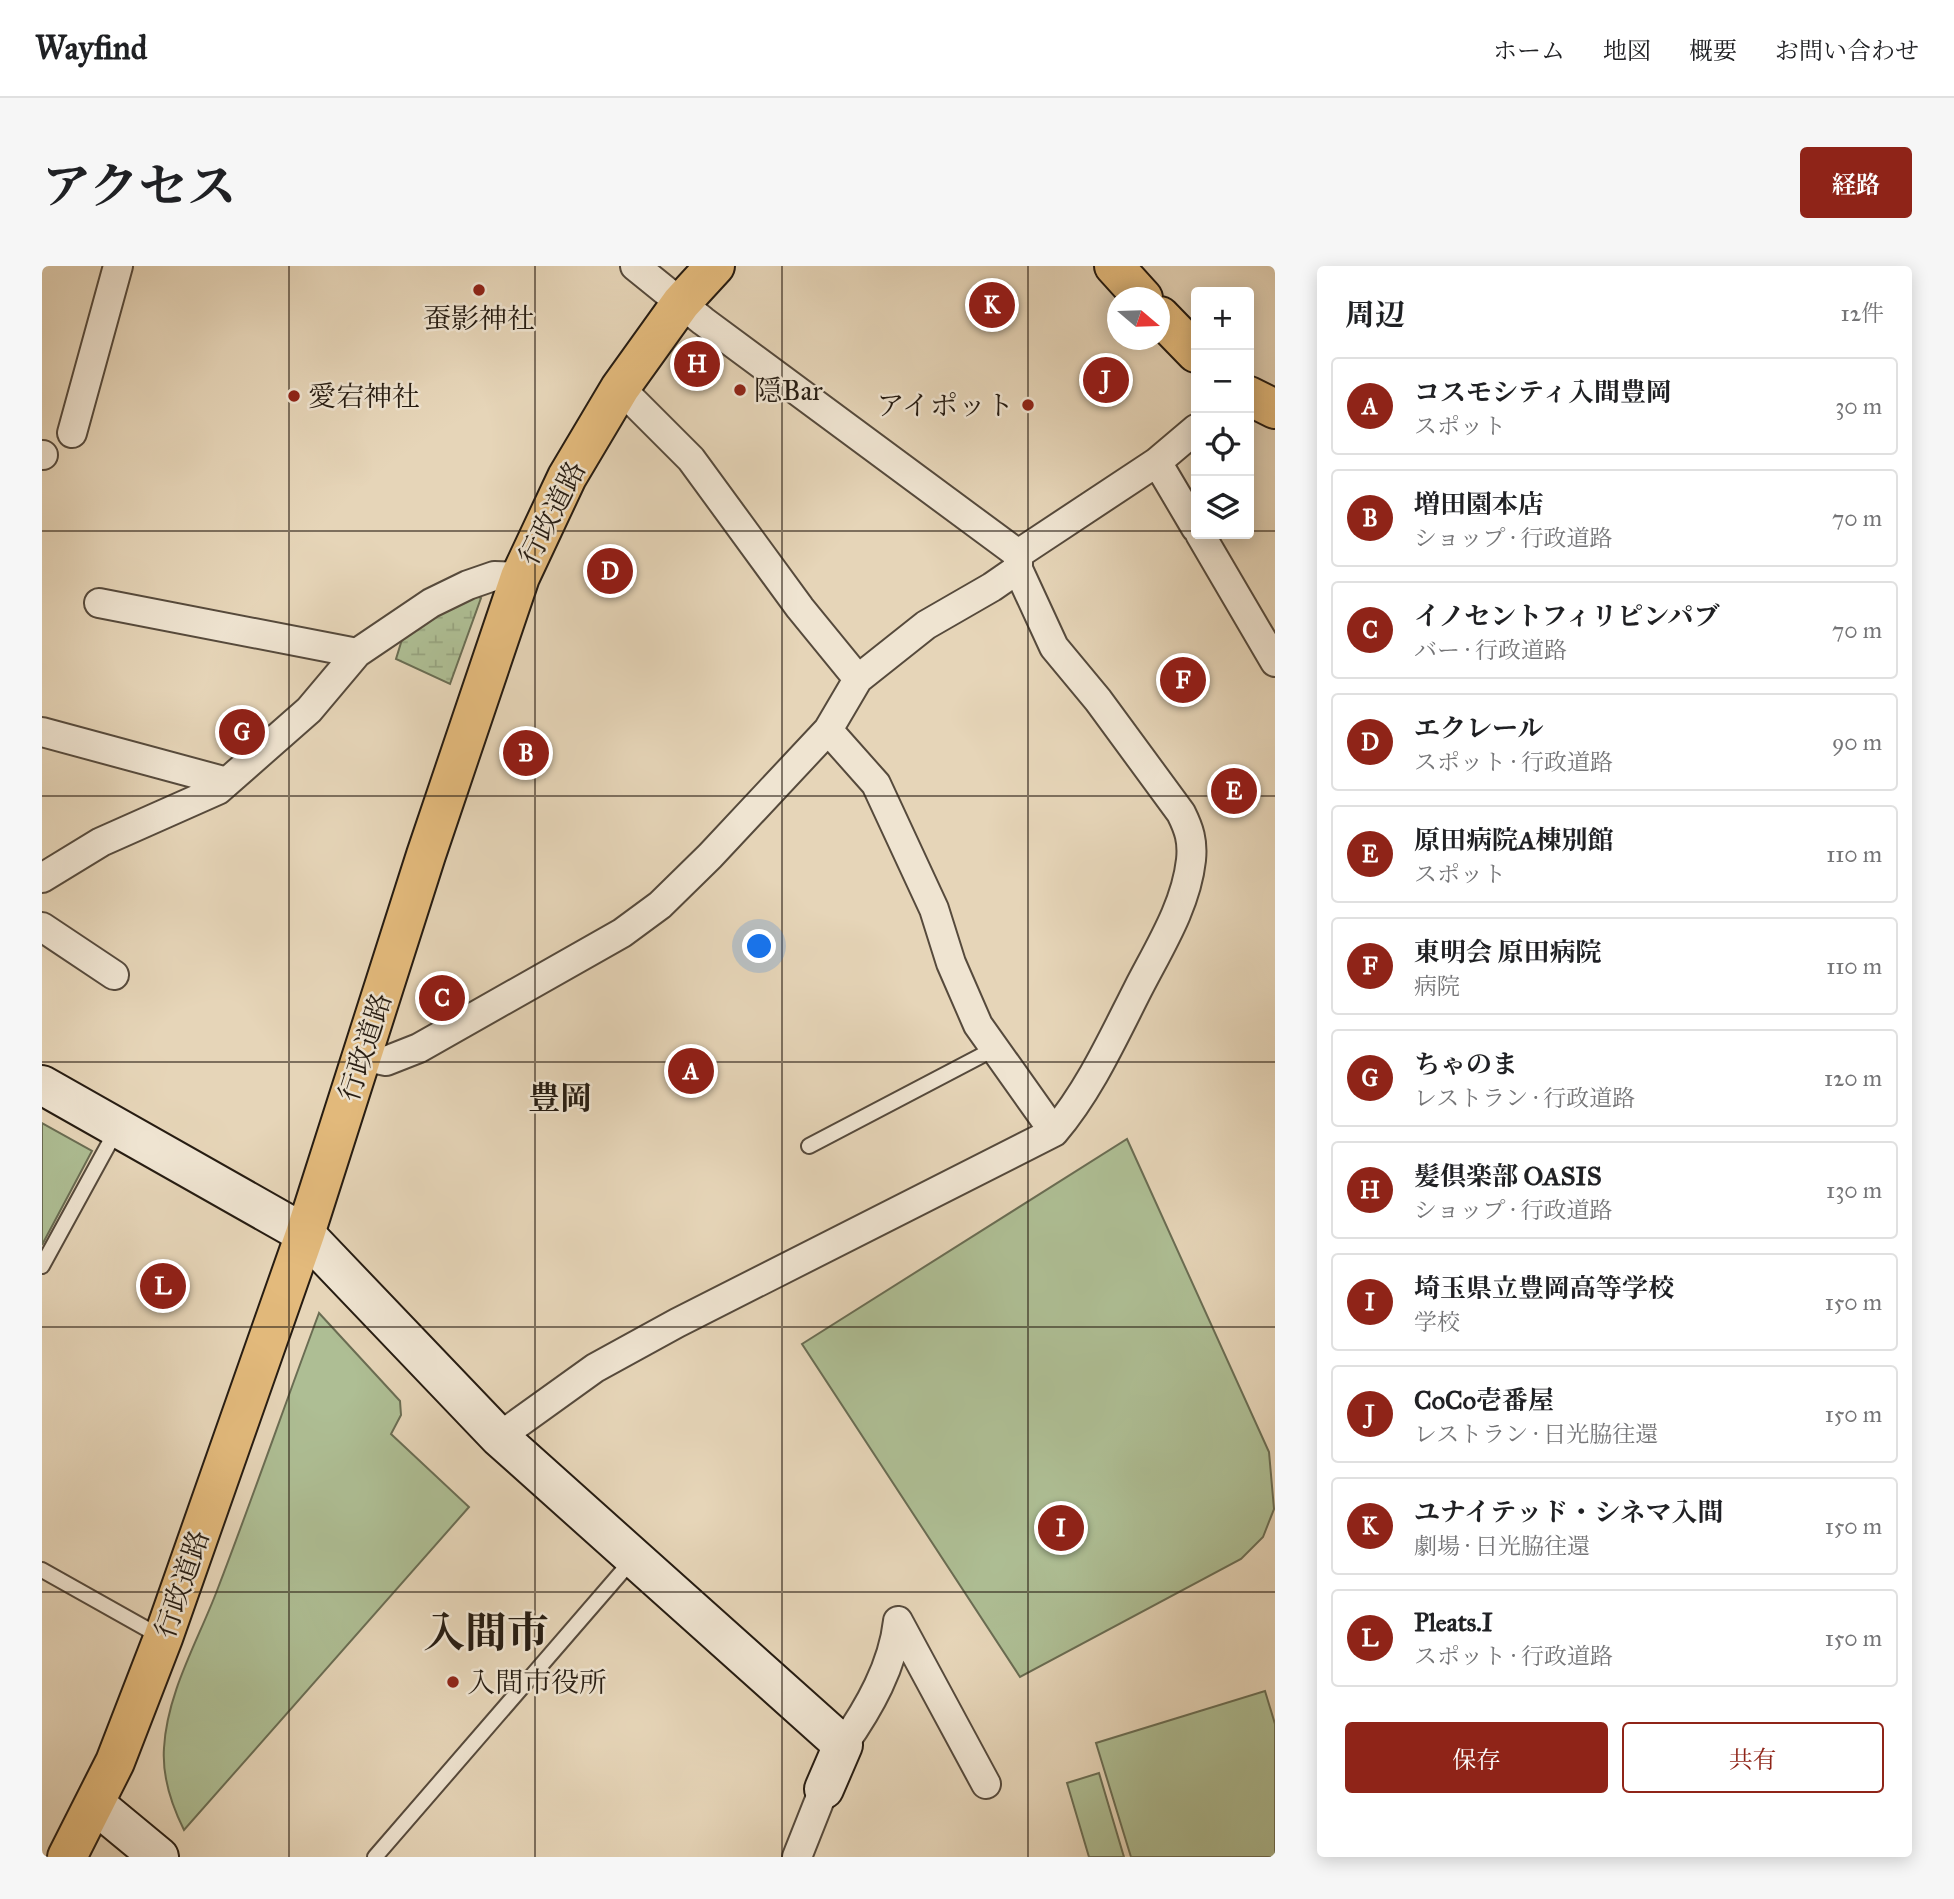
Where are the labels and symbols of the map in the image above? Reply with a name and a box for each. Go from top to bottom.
pin: K [969,279,1015,331]
marker: 蚕影神社 [471,282,487,298]
north arrow [1107,287,1170,350]
place label: 蚕影神社 [423,301,535,336]
pin: H [674,338,720,390]
pin: J [1083,354,1129,406]
place label: 隠Bar [754,373,823,408]
place label: 愛宕神社 [308,379,420,414]
marker: 隠Bar [732,382,748,398]
marker: 愛宕神社 [286,388,302,404]
place label: アイポット [877,388,1014,423]
marker: アイポット [1020,397,1036,413]
street label: 行政道路 [511,455,593,571]
pin: D [587,545,633,597]
pin: F [1160,654,1206,706]
pin: G [219,706,265,758]
pin: B [503,727,549,779]
pin: E [1211,765,1257,817]
your location [742,929,776,963]
pin: C [419,972,465,1024]
street label: 行政道路 [331,988,399,1106]
pin: A [668,1045,714,1097]
district label: 豊岡 [528,1079,592,1118]
pin: L [140,1260,186,1312]
pin: I [1038,1502,1084,1554]
street label: 行政道路 [147,1525,217,1643]
district label: 入間市 [423,1607,549,1659]
place label: 入間市役所 [467,1665,607,1700]
marker: 入間市役所 [445,1674,461,1690]

